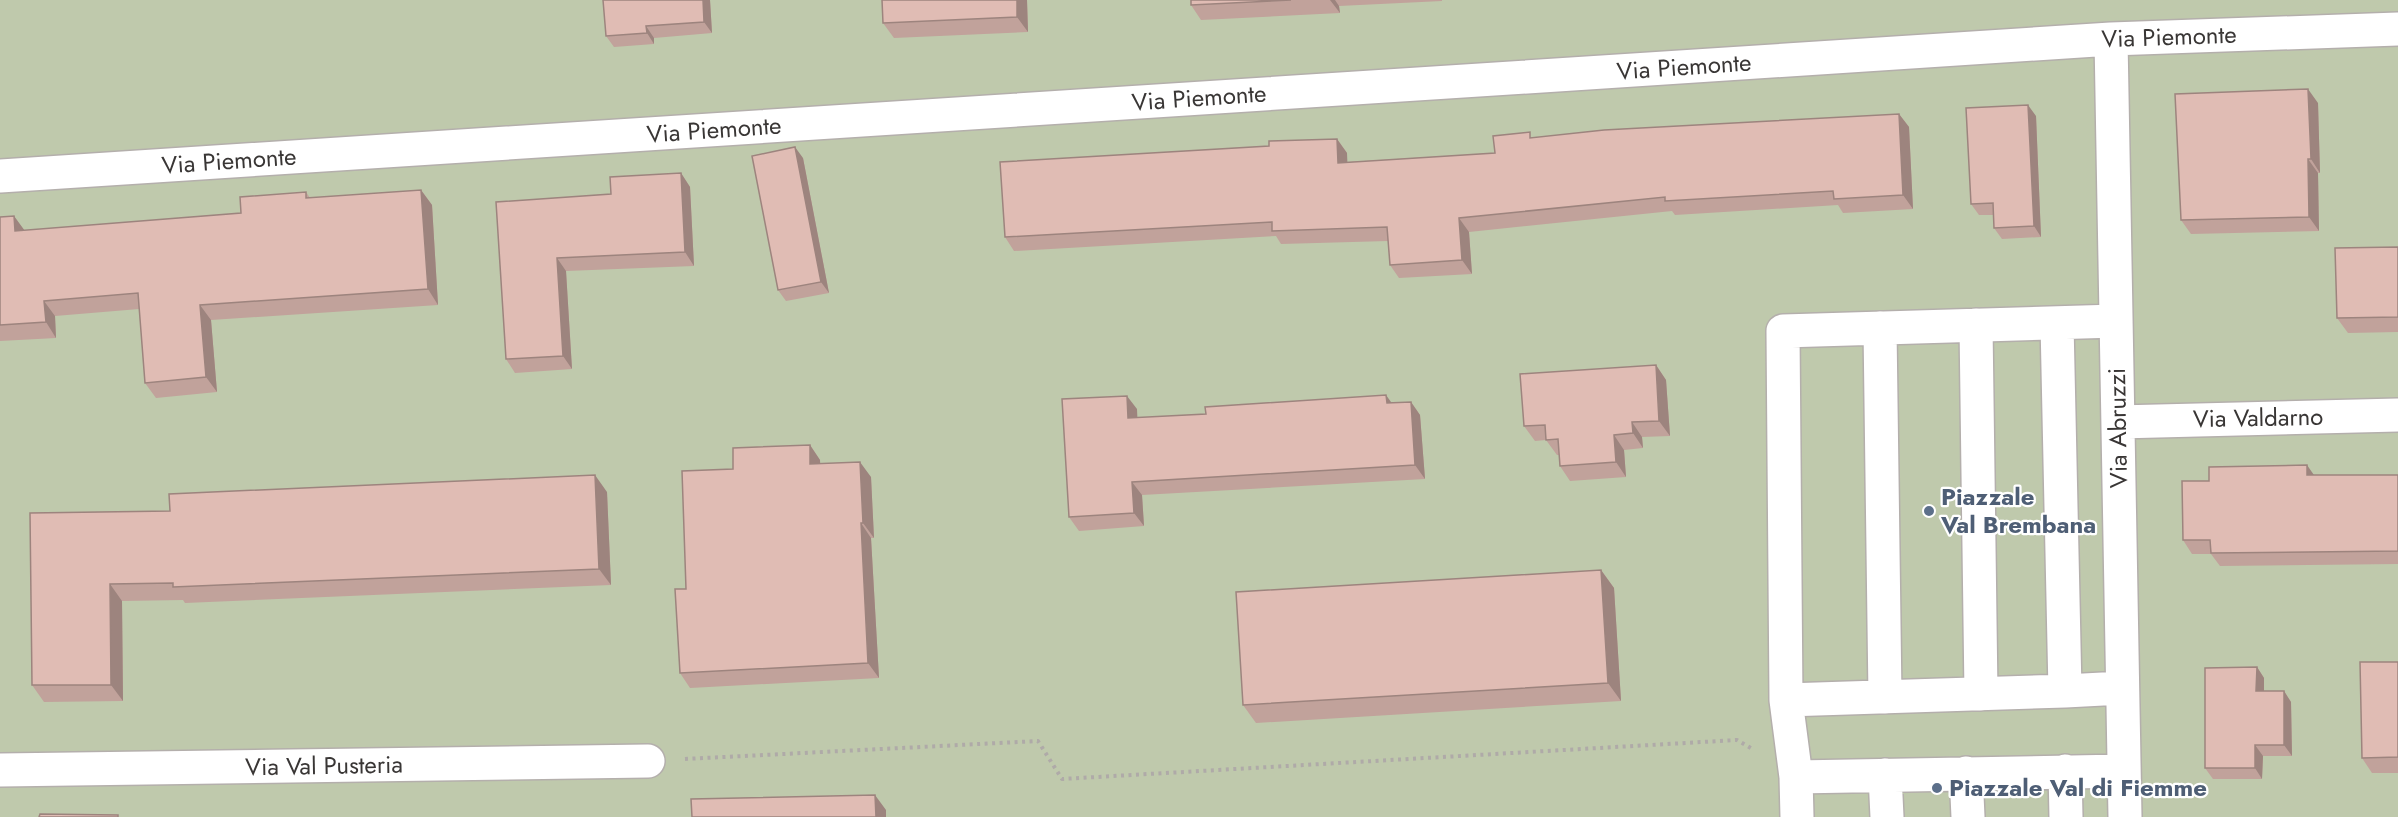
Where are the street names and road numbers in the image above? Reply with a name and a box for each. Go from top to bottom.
street label: Via Piemonte [2101,17,2237,56]
street label: Via Piemonte [1615,44,1753,89]
street label: Via Piemonte [1130,75,1268,120]
street label: Via Piemonte [645,107,783,152]
street label: Via Piemonte [160,138,298,183]
street label: Via Abruzzi [2099,368,2136,488]
street label: Via Valdarno [2192,399,2324,436]
street label: Via Val Pusteria [245,747,403,784]

